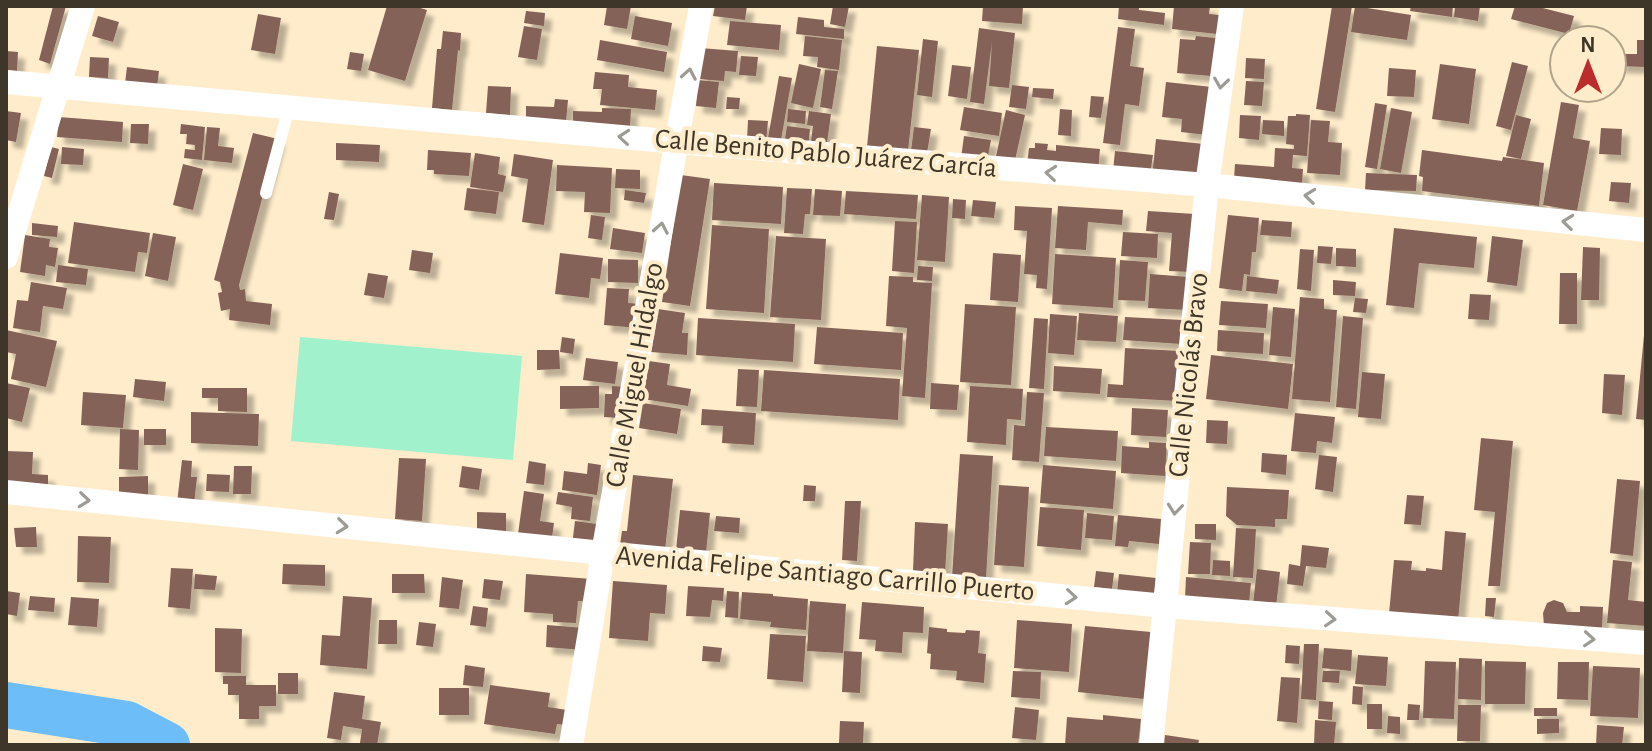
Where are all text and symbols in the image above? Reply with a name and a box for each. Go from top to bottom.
north arrow [1548,24,1628,104]
text: N [1580,34,1596,56]
one-way arrow [680,67,697,81]
one-way arrow [1213,76,1230,90]
street label: Calle Benito Pablo Juárez García [654,125,998,183]
one-way arrow [617,129,630,146]
one-way arrow [1044,165,1057,182]
one-way arrow [1303,187,1316,204]
one-way arrow [1561,214,1574,231]
one-way arrow [652,221,669,235]
street label: Calle Miguel Hidalgo [601,260,669,490]
street label: Calle Nicolás Bravo [1164,271,1214,479]
one-way arrow [78,491,91,508]
one-way arrow [1167,503,1184,516]
one-way arrow [336,518,349,535]
street label: Avenida Felipe Santiago Carrillo Puerto [614,542,1036,606]
one-way arrow [1065,589,1078,606]
one-way arrow [1324,610,1337,627]
one-way arrow [1583,630,1596,647]

